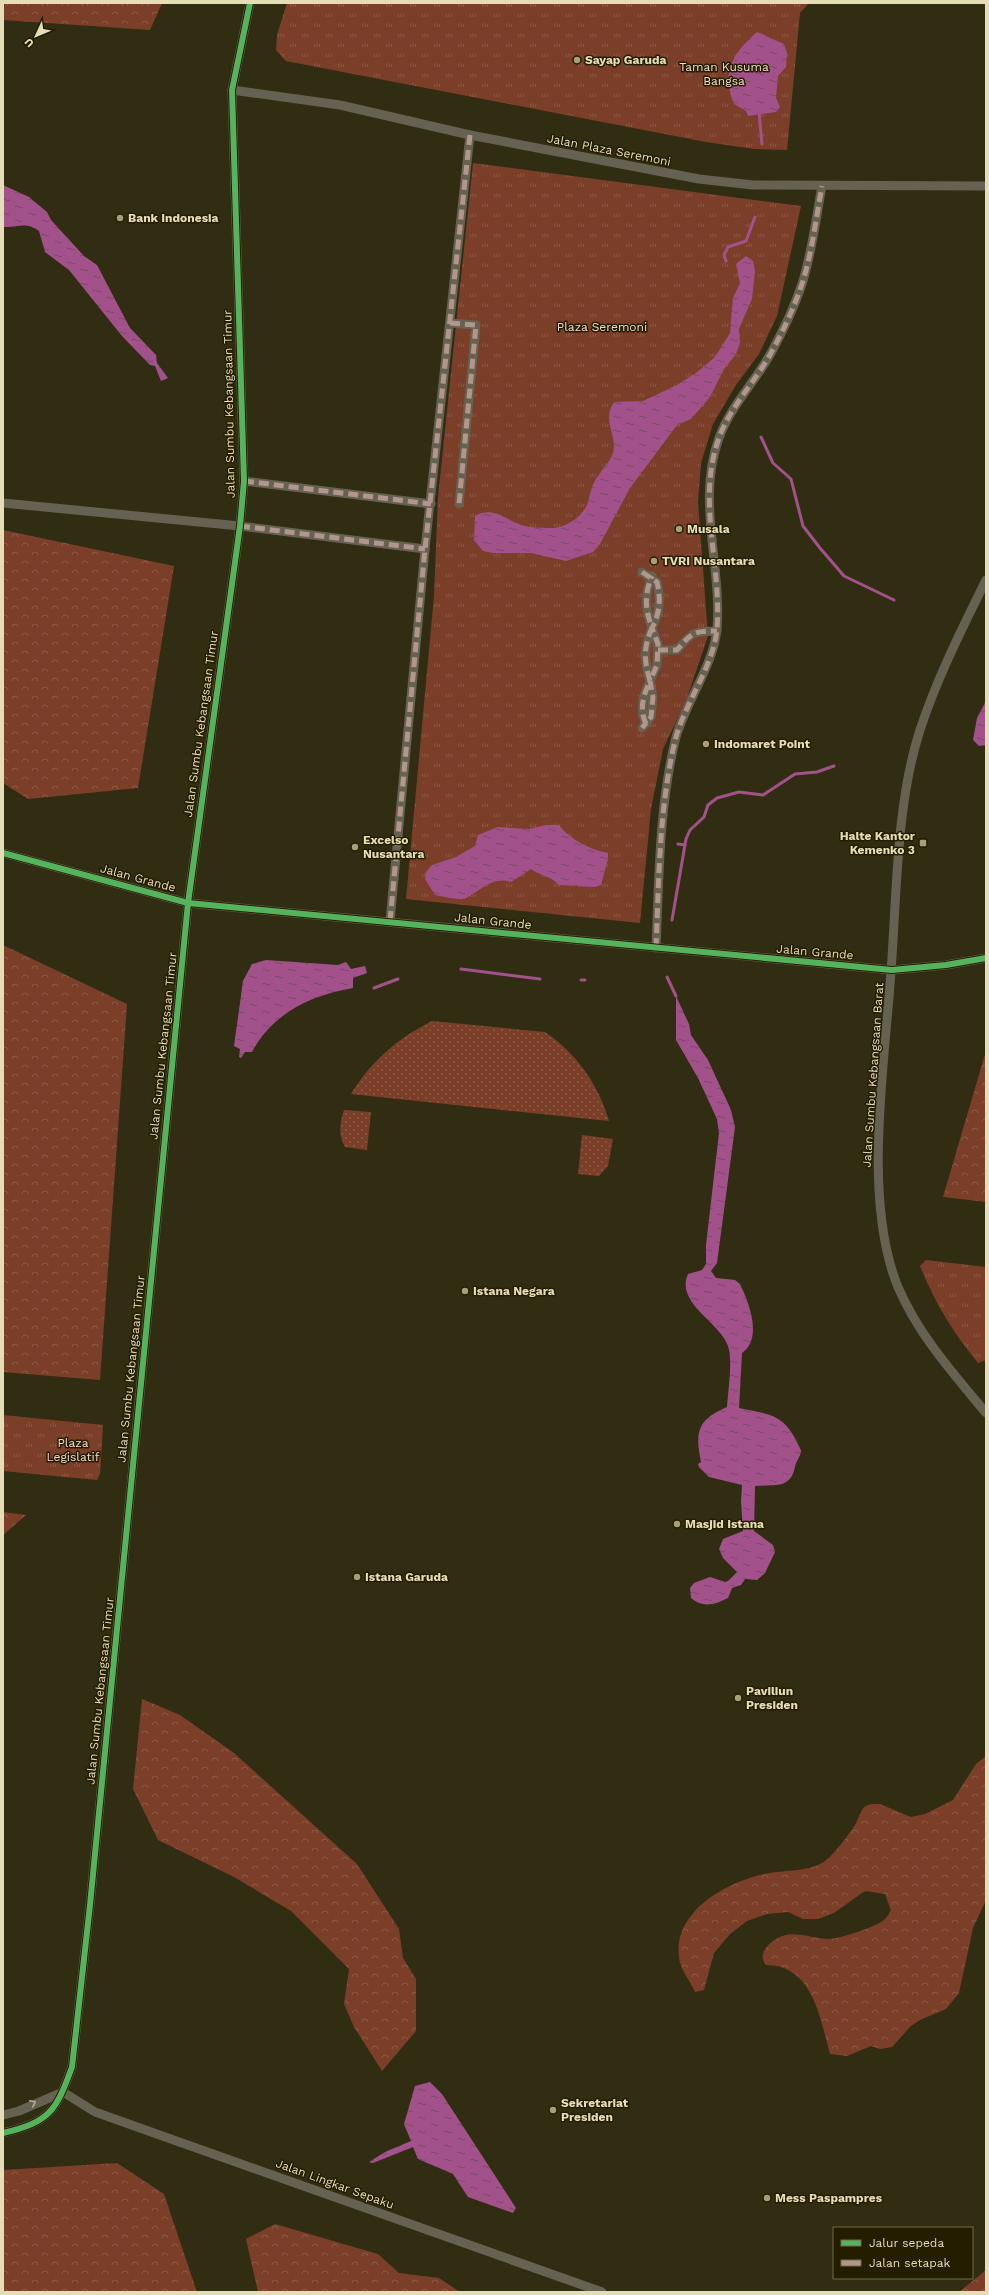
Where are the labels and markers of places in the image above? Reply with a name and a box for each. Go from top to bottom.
place label: Sayap Garuda [585,53,667,67]
marker: Sayap Garuda [572,55,582,65]
place label: Bank Indonesia [128,211,219,225]
marker: Bank Indonesia [115,213,125,223]
place label: Musala [687,522,730,536]
marker: Musala [674,524,684,534]
place label: TVRI Nusantara [662,554,755,568]
marker: TVRI Nusantara [649,556,659,566]
place label: Indomaret Point [714,737,811,751]
marker: Indomaret Point [701,739,711,749]
place label: Halte Kantor Kemenko 3 [840,829,916,857]
place label: Excelso Nusantara [363,833,424,861]
marker: Halte Kantor Kemenko 3 [918,838,928,848]
marker: Excelso Nusantara [350,842,360,852]
place label: Istana Negara [473,1284,555,1298]
marker: Istana Negara [460,1286,470,1296]
place label: Masjid Istana [685,1517,764,1531]
marker: Masjid Istana [672,1519,682,1529]
place label: Istana Garuda [365,1570,448,1584]
marker: Istana Garuda [352,1572,362,1582]
place label: Paviliun Presiden [746,1684,798,1712]
marker: Paviliun Presiden [733,1693,743,1703]
place label: Sekretariat Presiden [561,2096,629,2124]
marker: Sekretariat Presiden [548,2105,558,2115]
place label: Mess Paspampres [775,2191,883,2205]
marker: Mess Paspampres [762,2193,772,2203]

